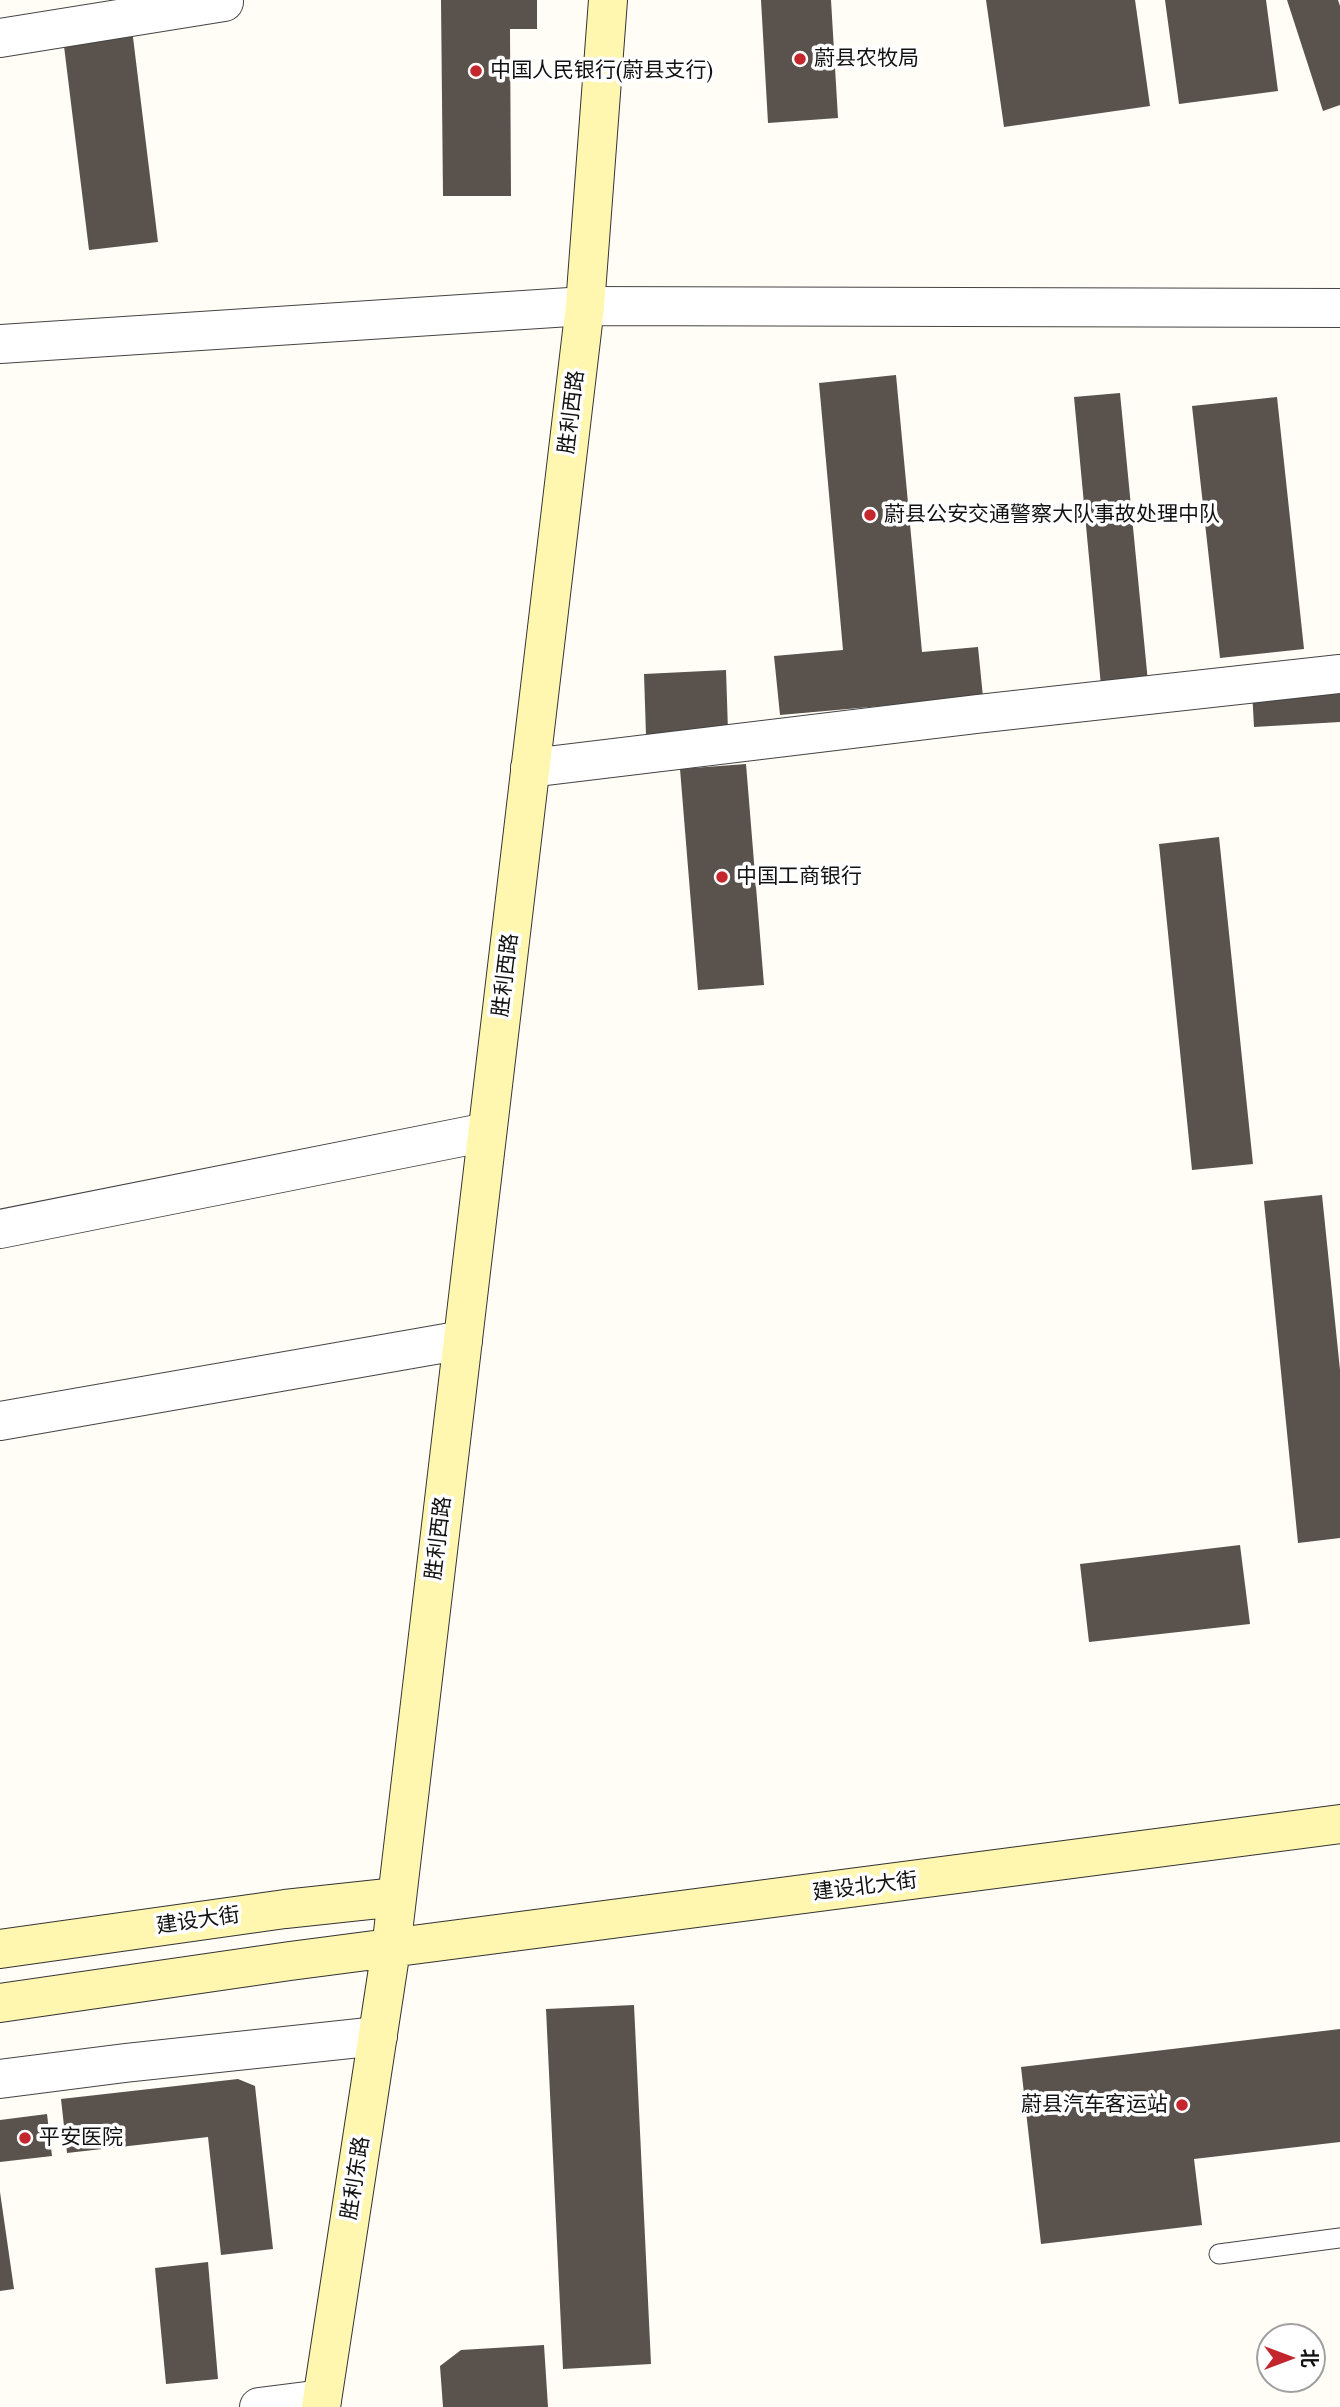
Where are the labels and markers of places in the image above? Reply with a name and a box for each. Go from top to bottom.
place label: 蔚县农牧局 [814,46,919,72]
marker: 蔚县农牧局 [792,51,808,67]
place label: 中国人民银行(蔚县支行) [490,58,713,84]
marker: 中国人民银行(蔚县支行) [468,63,484,79]
place label: 蔚县公安交通警察大队事故处理中队 [884,502,1220,528]
marker: 蔚县公安交通警察大队事故处理中队 [862,507,878,523]
place label: 中国工商银行 [736,864,862,890]
marker: 中国工商银行 [714,869,730,885]
place label: 蔚县汽车客运站 [1021,2092,1168,2118]
marker: 蔚县汽车客运站 [1174,2097,1190,2113]
place label: 平安医院 [39,2125,123,2151]
marker: 平安医院 [17,2130,33,2146]

